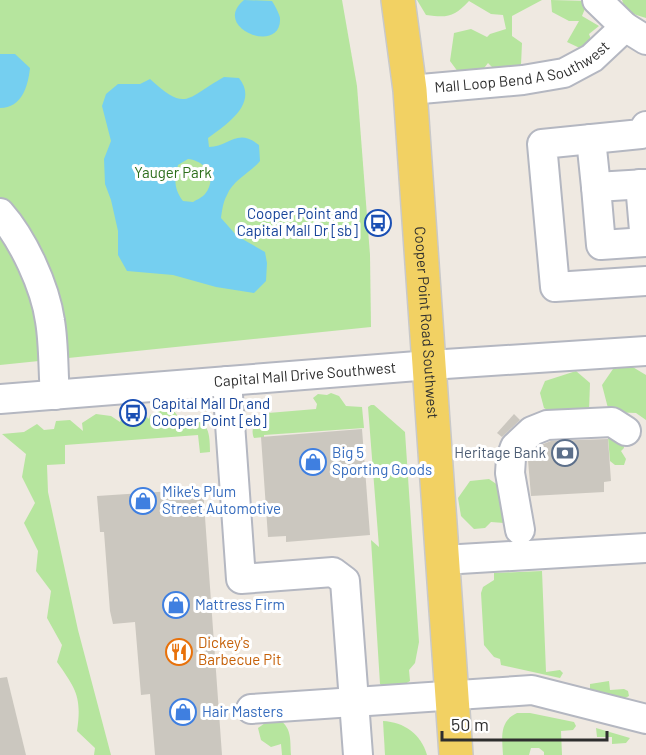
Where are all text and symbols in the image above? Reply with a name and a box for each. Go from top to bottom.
street label: Mall Loop Bend A Southwest [434,37,612,96]
park label: Yauger Park [134,163,212,181]
place label: Cooper Point and Capital Mall Dr [sb] [237,204,358,239]
bus stop icon: Cooper Point and Capital Mall Dr [sb] [363,208,393,238]
street label: Cooper Point Road Southwest [411,226,443,420]
street label: Capital Mall Drive Southwest [213,358,397,390]
place label: Capital Mall Dr and Cooper Point [eb] [152,394,270,429]
bus stop icon: Capital Mall Dr and Cooper Point [eb] [118,398,148,428]
bank icon: Heritage Bank [550,438,580,468]
place label: Big 5 Sporting Goods [332,443,432,478]
place label: Heritage Bank [454,443,546,461]
shop icon: Big 5 Sporting Goods [298,447,328,477]
place label: Mike's Plum Street Automotive [162,482,281,517]
shop icon: Mike's Plum Street Automotive [128,486,158,516]
shop icon: Mattress Firm [161,590,191,620]
place label: Mattress Firm [195,595,285,613]
place label: Dickey's Barbecue Pit [198,633,282,668]
restaurant icon: Dickey's Barbecue Pit [164,637,194,667]
shop icon: Hair Masters [168,697,198,727]
place label: Hair Masters [202,702,283,720]
scale bar [442,704,607,742]
text: 50 m [451,713,489,735]

